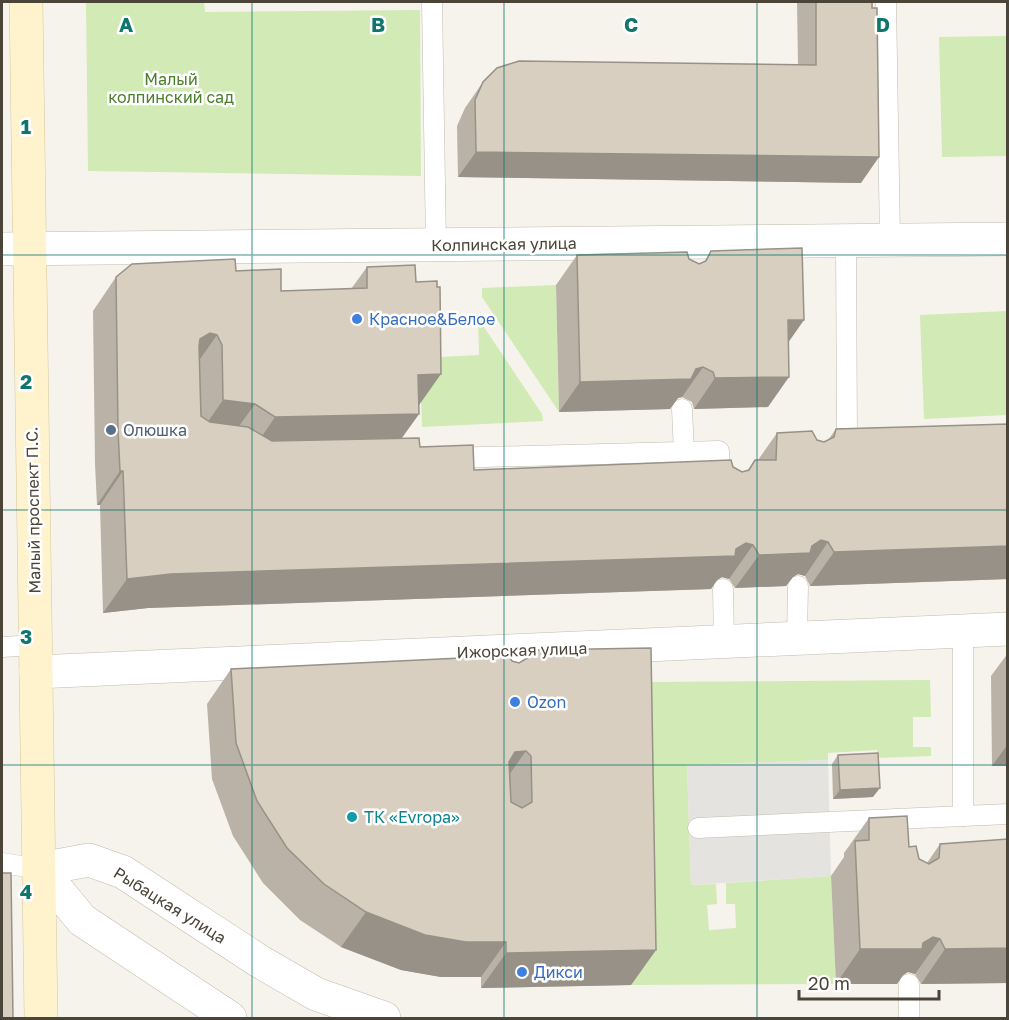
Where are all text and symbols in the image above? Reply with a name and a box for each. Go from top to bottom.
text: A [119,12,133,36]
text: B [371,12,385,36]
text: C [624,12,638,36]
text: D [876,12,890,36]
park label: Малый колпинский сад [108,69,234,107]
text: 1 [21,114,31,138]
street label: Колпинская улица [431,233,577,255]
place label: Красное&Белое [369,309,495,329]
marker: Красное&Белое [350,312,364,326]
text: 2 [20,369,32,393]
place label: Олюшка [123,420,187,440]
marker: Олюшка [104,423,118,437]
street label: Малый проспект П.С. [22,426,44,594]
text: 3 [20,624,32,648]
street label: Ижорская улица [456,638,588,662]
place label: Ozon [527,692,566,712]
marker: Ozon [508,695,522,709]
place label: ТК «Evropa» [364,807,460,827]
marker: ТК «Evropa» [345,810,359,824]
street label: Рыбацкая улица [110,862,230,948]
text: 4 [20,879,32,903]
place label: Дикси [534,962,583,982]
scale bar [799,963,938,1001]
marker: Дикси [515,965,529,979]
text: 20 m [808,972,850,994]

